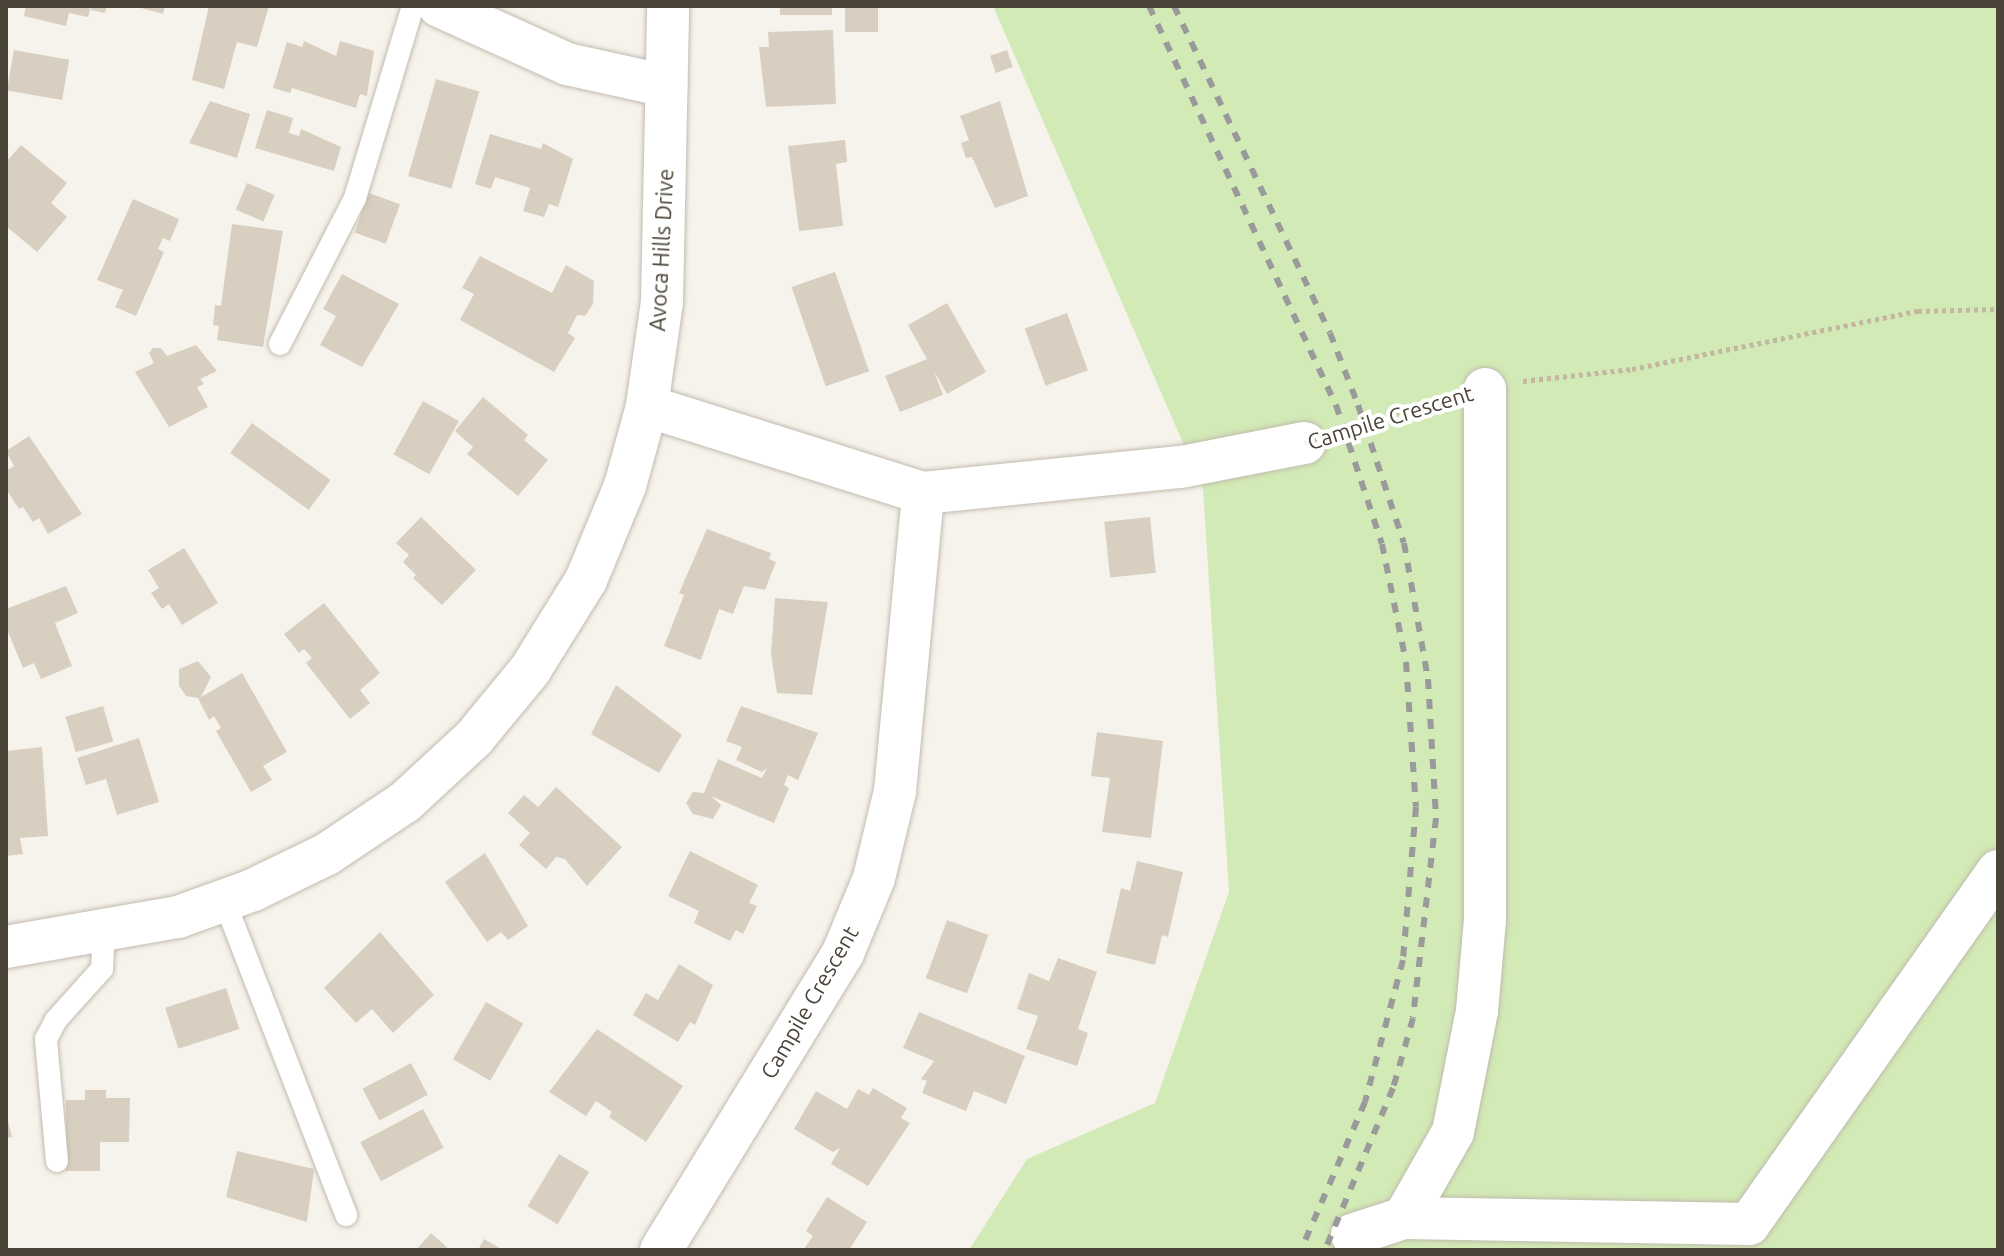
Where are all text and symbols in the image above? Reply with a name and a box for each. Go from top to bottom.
street label: Avoca Hills Drive [644,168,678,332]
street label: Campile Crescent [1304,379,1476,455]
street label: Campile Crescent [755,921,863,1083]

